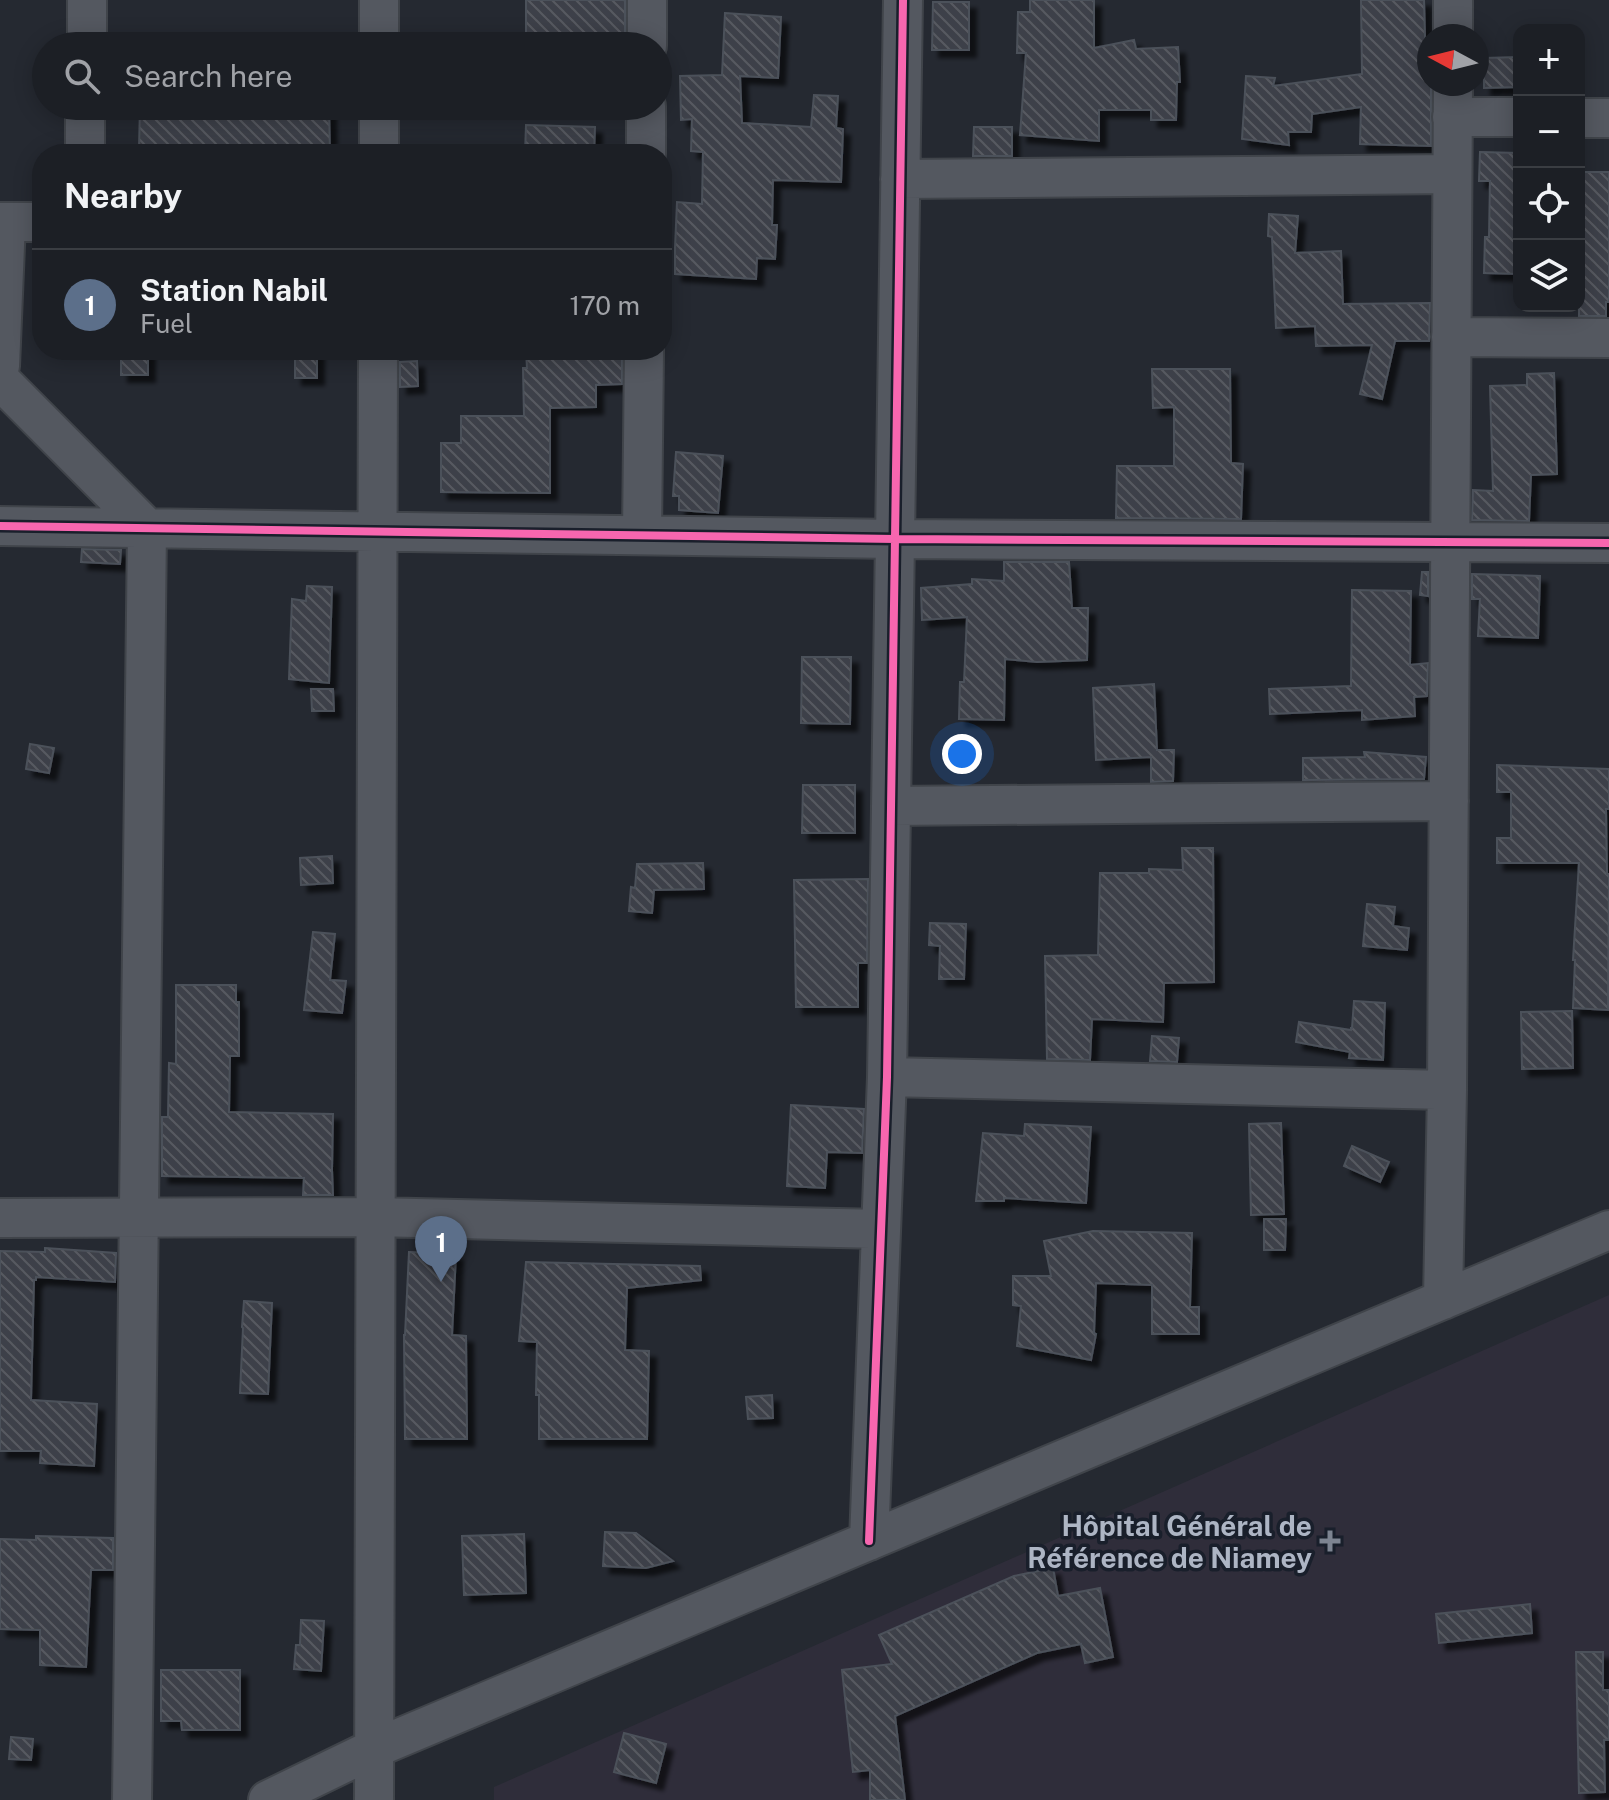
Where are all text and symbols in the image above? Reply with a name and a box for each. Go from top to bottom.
north arrow [1417,24,1489,96]
map controls [1513,24,1585,312]
button: + [1513,24,1585,96]
search box [32,32,672,120]
icon: search [60,54,104,98]
text: Search here [124,58,292,94]
button: − [1513,96,1585,168]
button: locate [1513,168,1585,240]
text: Nearby [64,176,182,216]
button: layers [1513,240,1585,312]
text: Station Nabil [140,272,328,308]
text: 1 [84,290,96,321]
text: 170 m [570,290,640,321]
text: Fuel [140,308,193,339]
your location [942,734,982,774]
pin: 1 [415,1216,467,1282]
place label: Hôpital Général de Référence de Niamey [1027,1509,1312,1574]
marker: Hôpital Général de Référence de Niamey [1319,1530,1341,1552]

